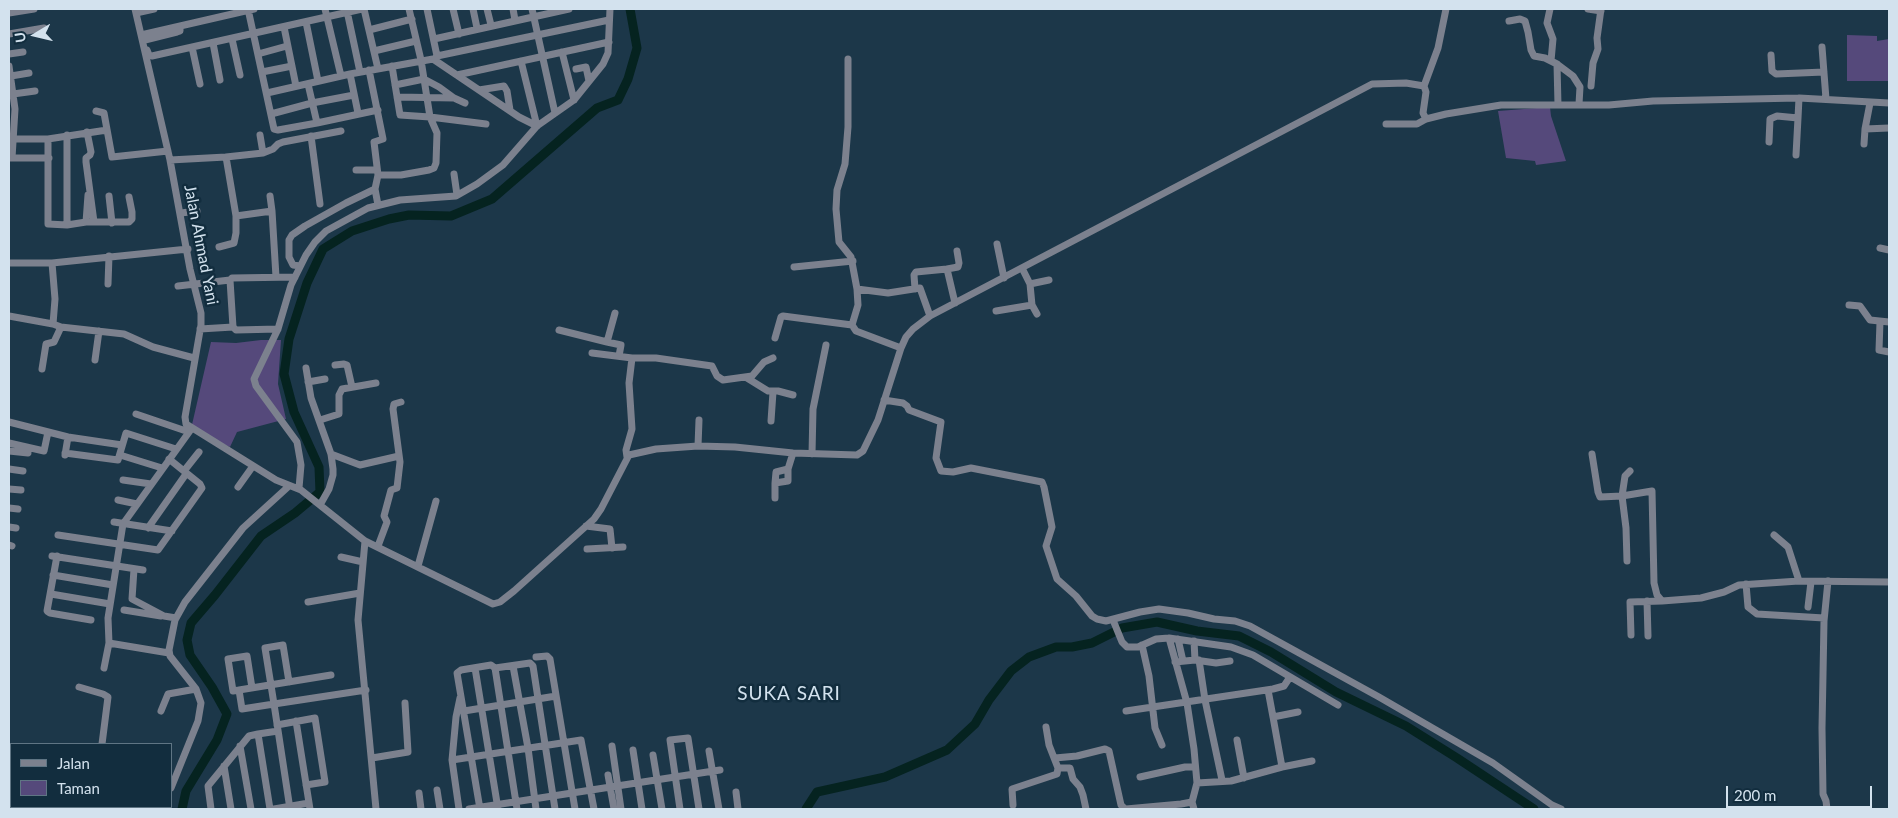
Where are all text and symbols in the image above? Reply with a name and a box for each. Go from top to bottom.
north arrow [10,10,60,60]
text: U [10,31,29,44]
street label: Jalan Ahmad Yani [180,183,222,307]
district label: SUKA SARI [736,683,842,705]
legend [10,743,172,808]
text: Jalan [57,754,90,772]
scale bar [1728,776,1874,808]
text: Taman [57,779,100,797]
text: 200 m [1734,786,1776,804]

